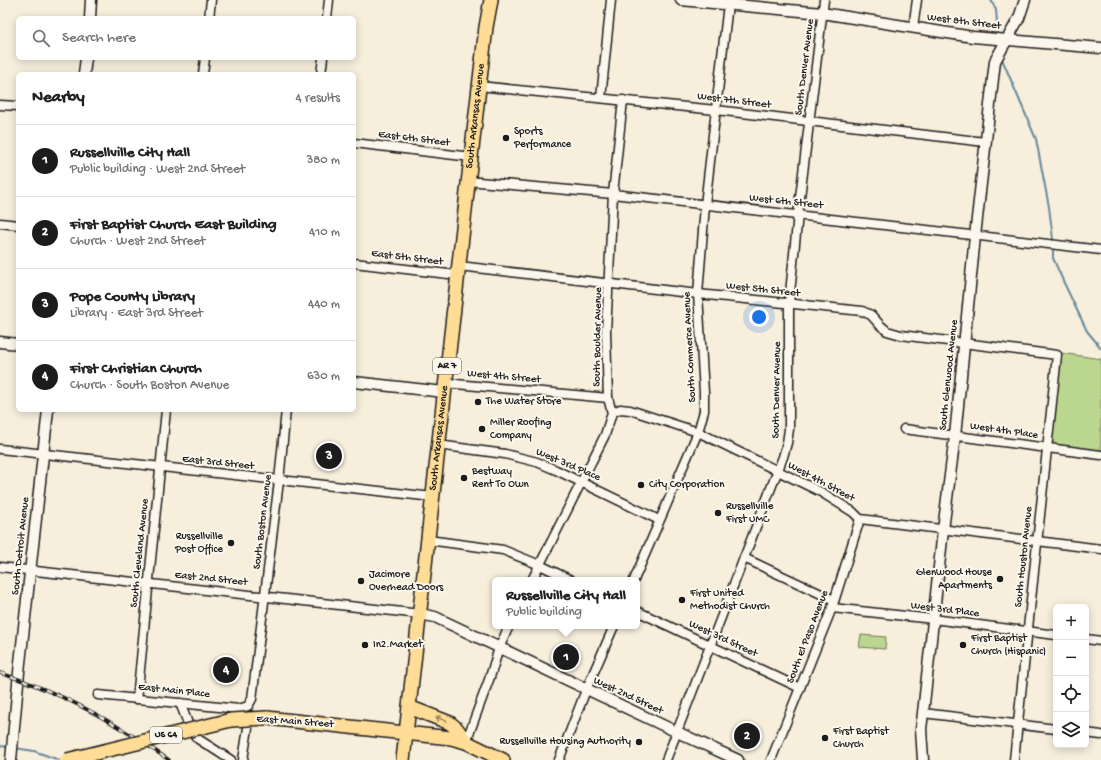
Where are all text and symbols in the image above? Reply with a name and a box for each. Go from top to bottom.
street label: West 8th Street [926,12,1003,33]
search box [16,16,356,60]
street label: South Denver Avenue [793,18,817,116]
icon: search [30,27,52,49]
text: Search here [62,29,136,47]
street label: South Arkansas Avenue [464,63,488,169]
text: Nearby [32,88,85,108]
text: 4 results [296,91,340,106]
street label: West 7th Street [696,91,773,112]
place label: Sports Performance [513,126,571,151]
street label: East 6th Street [378,129,452,150]
marker: Sports Performance [501,133,511,143]
text: Russellville City Hall [70,144,190,162]
text: 1 [42,153,48,168]
text: 380 m [306,153,340,168]
text: Public building · West 2nd Street [70,162,245,177]
street label: West 6th Street [749,192,825,212]
text: First Baptist Church East Building [70,216,276,234]
text: 2 [42,225,48,240]
text: 410 m [309,225,340,240]
text: Church · West 2nd Street [70,234,205,249]
street label: East 5th Street [370,248,445,269]
street label: West 5th Street [725,280,802,300]
street label: South Boulder Avenue [591,287,605,387]
text: Pope County Library [70,288,195,306]
street label: South Commerce Avenue [681,291,699,403]
text: 3 [42,297,48,312]
text: 440 m [308,297,340,312]
text: Library · East 3rd Street [70,306,203,321]
your location [749,307,769,327]
street label: South Glenwood Avenue [937,319,961,431]
street label: South Denver Avenue [770,341,784,439]
road number: AR 7 [433,358,461,374]
text: First Christian Church [70,360,202,378]
street label: West 4th Street [467,368,543,386]
text: 4 [42,369,48,384]
text: 630 m [307,369,340,384]
text: Church · South Boston Avenue [70,378,229,393]
street label: South Arkansas Avenue [427,385,451,491]
place label: The Water Store [485,396,562,408]
marker: The Water Store [473,397,483,407]
place label: Miller Roofing Company [490,416,551,442]
street label: West 4th Place [969,420,1039,442]
marker: Miller Roofing Company [477,424,487,434]
pin: 3 [316,441,342,471]
street label: West 3rd Place [534,446,602,484]
street label: East 3rd Street [182,453,256,473]
street label: West 4th Street [786,459,858,505]
place label: Bestway Rent To Own [471,466,529,491]
marker: Bestway Rent To Own [459,473,469,483]
street label: South Boston Avenue [251,474,275,570]
place label: City Corporation [649,479,725,491]
marker: City Corporation [636,480,646,490]
street label: South Detroit Avenue [10,496,32,596]
street label: South Cleveland Avenue [128,498,152,608]
place label: Russellville First UMC [725,501,774,526]
street label: South Houston Avenue [1013,506,1035,608]
marker: Russellville First UMC [713,508,723,518]
place label: Russellville Post Office [174,531,223,556]
marker: Russellville Post Office [226,538,236,548]
place label: Glenwood House Apartments [916,567,993,592]
street label: East 2nd Street [174,569,249,589]
place label: Jacimore Overhead Doors [369,569,444,594]
marker: Glenwood House Apartments [995,574,1005,584]
marker: Jacimore Overhead Doors [356,576,366,586]
popup [492,577,640,629]
text: Russellville City Hall [506,587,626,605]
place label: First United Methodist Church [689,588,770,613]
street label: South El Paso Avenue [785,589,831,685]
marker: First United Methodist Church [677,595,687,605]
street label: West 3rd Place [910,600,980,620]
map controls [1053,604,1089,748]
button: + [1053,604,1089,640]
text: Public building [506,605,582,620]
street label: West 3rd Street [687,618,761,661]
place label: First Baptist Church (Hispanic) [970,633,1046,658]
place label: In2.Market [373,639,424,651]
marker: In2.Market [360,640,370,650]
marker: First Baptist Church (Hispanic) [958,640,968,650]
button: − [1053,640,1089,676]
pin: 1 [553,642,579,672]
pin: 4 [213,655,239,685]
street label: West 2nd Street [591,675,666,718]
button: locate [1053,676,1089,712]
street label: East Main Place [138,681,211,701]
button: layers [1053,712,1089,748]
street label: East Main Street [256,713,336,731]
one-way arrow [436,715,448,722]
pin: 2 [734,721,760,751]
place label: First Baptist Church [832,726,890,751]
road number: US 64 [150,727,182,743]
marker: First Baptist Church [820,733,830,743]
place label: Russellville Housing Authority [499,736,632,748]
marker: Russellville Housing Authority [634,737,644,747]

